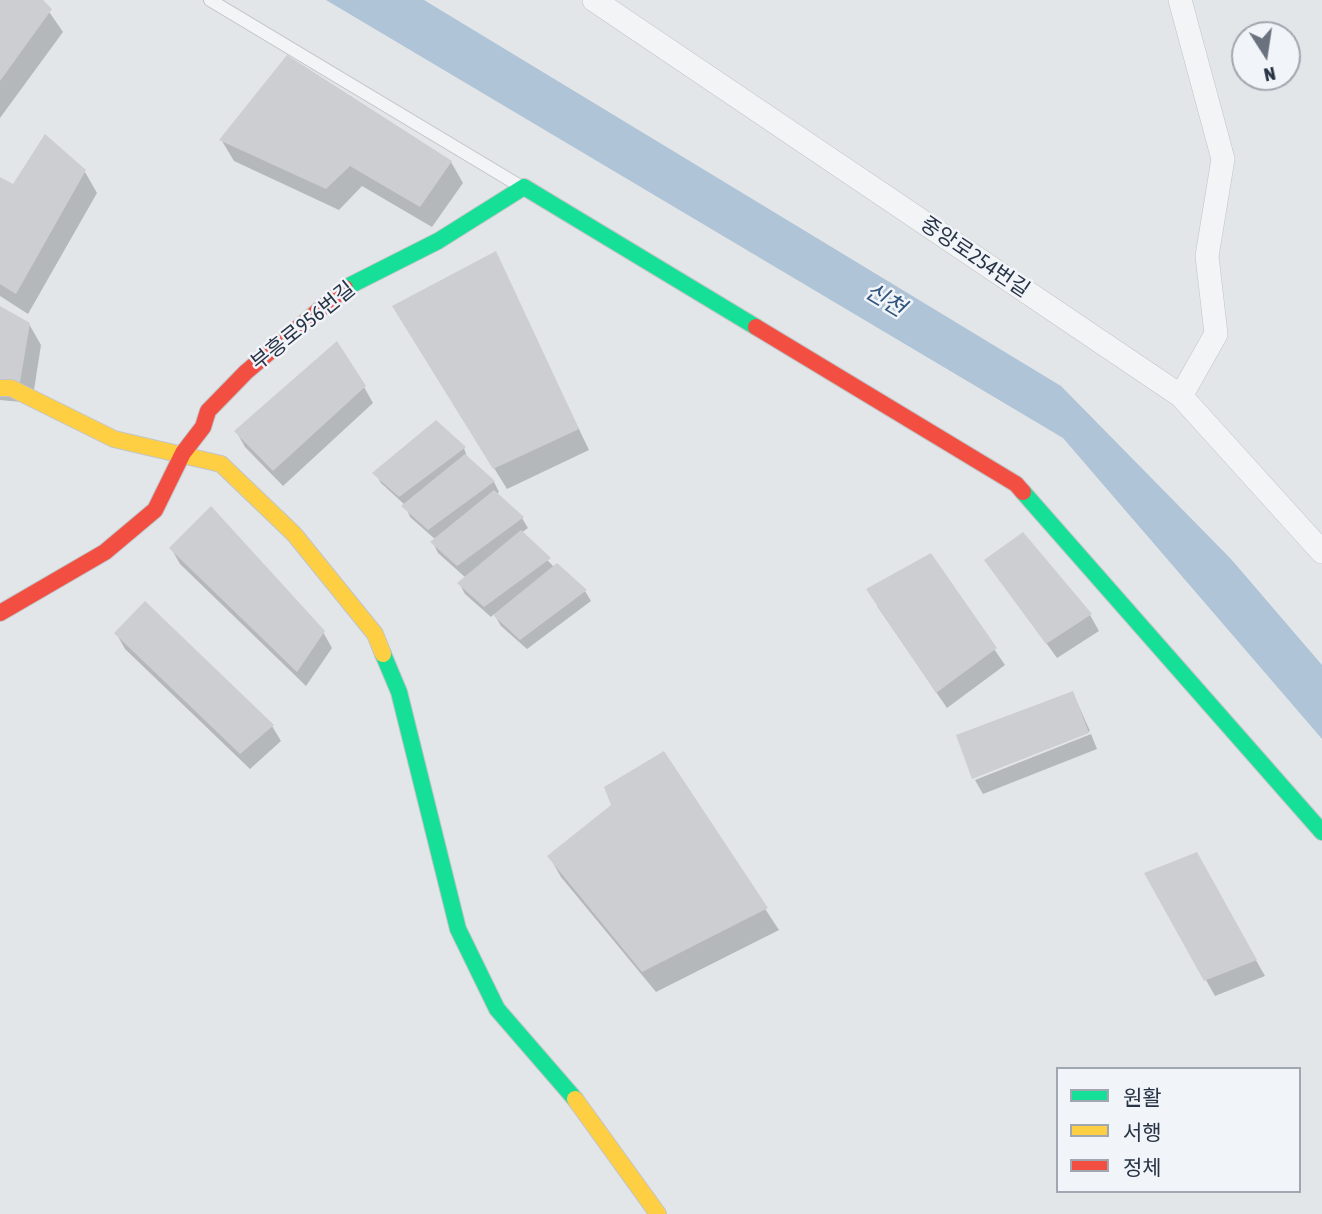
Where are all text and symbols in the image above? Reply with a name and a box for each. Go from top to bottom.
north arrow [1231,21,1301,91]
text: N [1262,63,1278,87]
street label: 중앙로254번길 [916,211,1034,303]
street label: 부흥로956번길 [246,276,360,376]
water label: 신천 [860,277,910,323]
legend [1056,1067,1301,1193]
text: 원활 [1123,1085,1162,1109]
text: 서행 [1123,1120,1162,1144]
text: 정체 [1123,1155,1162,1179]

